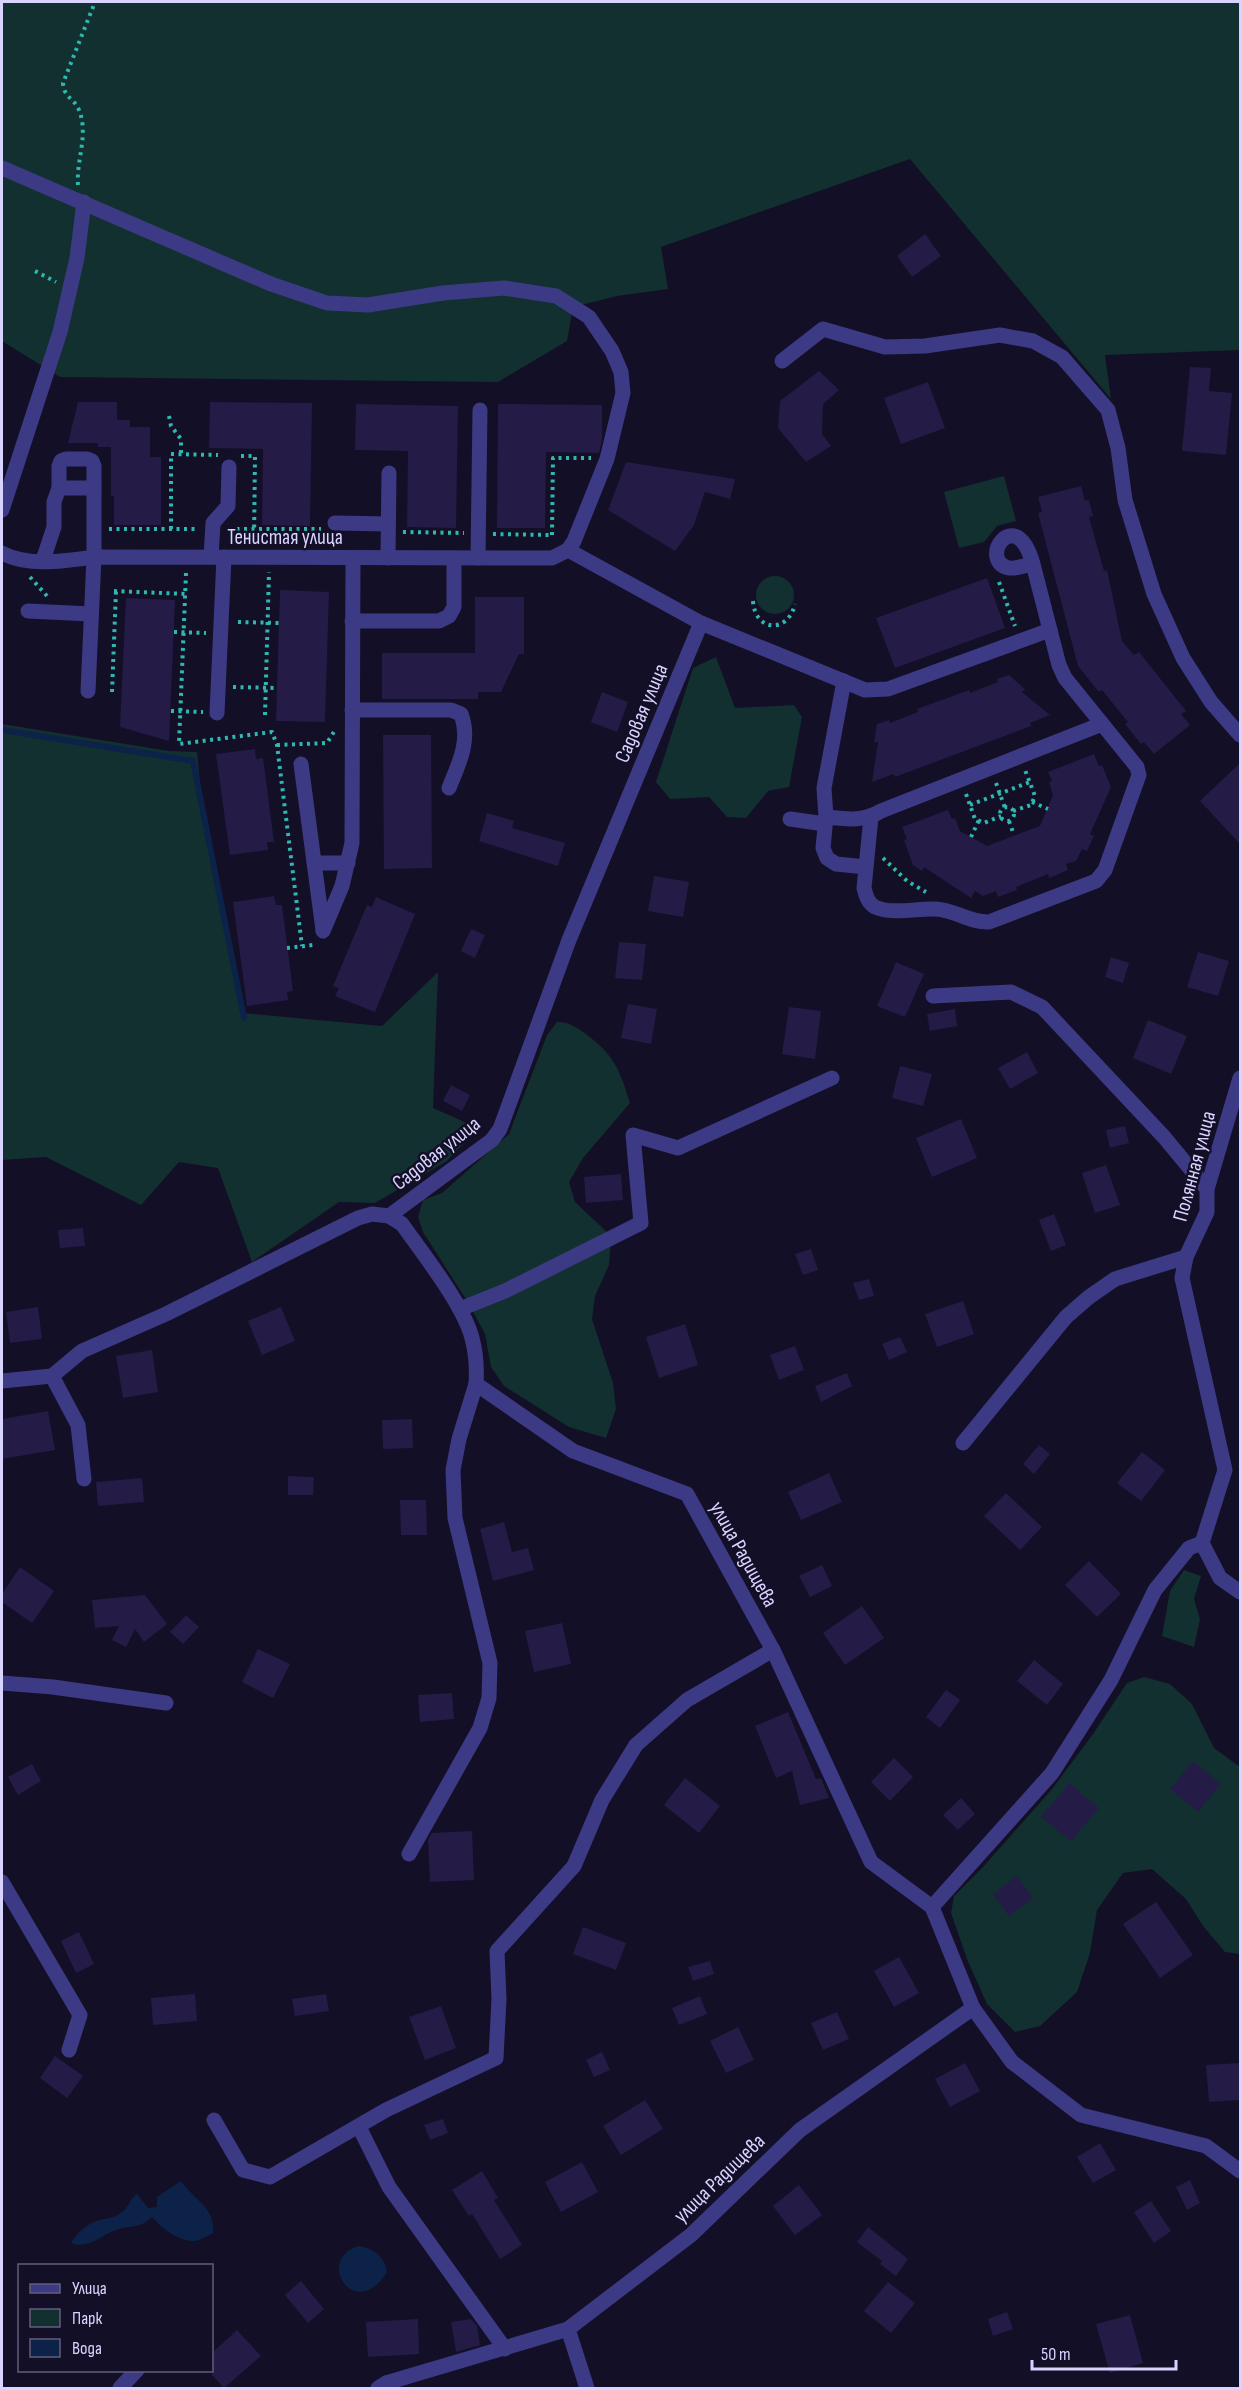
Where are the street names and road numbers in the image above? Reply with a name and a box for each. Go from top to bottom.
street label: Тенистая улица [227,525,343,550]
street label: Садовая улица [610,660,673,766]
street label: Полянная улица [1168,1108,1221,1224]
street label: Садовая улица [387,1111,485,1195]
street label: улица Радищева [704,1497,783,1612]
street label: улица Радищева [669,2129,770,2228]

